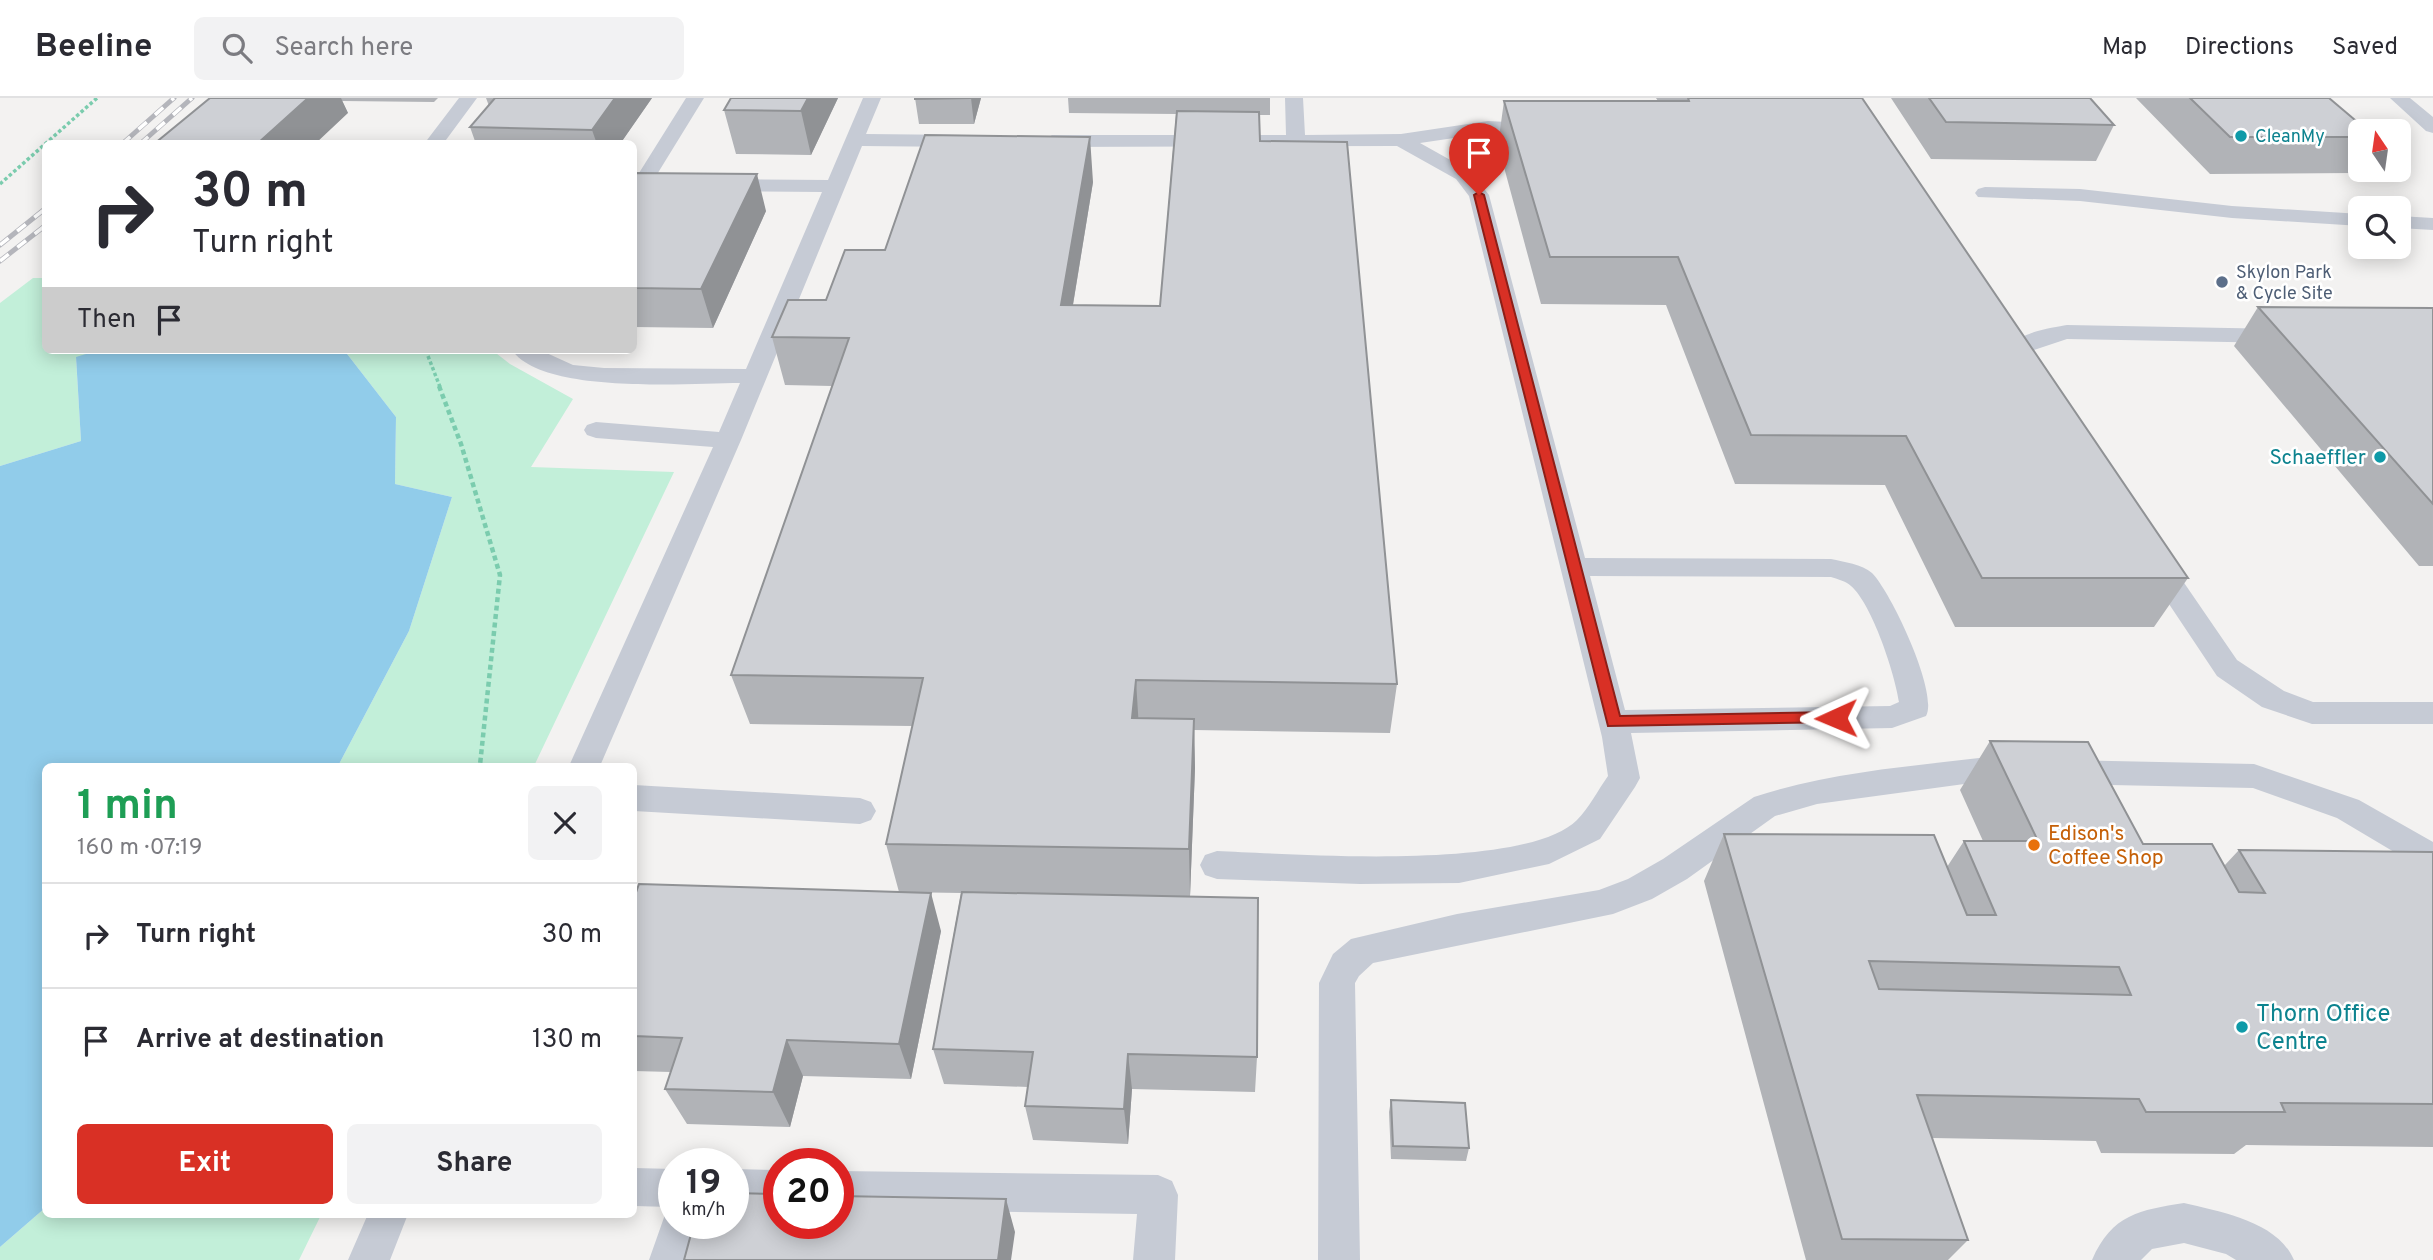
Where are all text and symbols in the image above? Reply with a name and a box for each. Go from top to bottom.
search box [194,17,684,80]
text: Beeline [35,27,152,69]
icon: search [218,29,256,67]
text: Search here [274,32,413,65]
text: Map [2102,33,2147,63]
text: Directions [2185,33,2294,63]
text: Saved [2332,33,2398,63]
north arrow [2348,119,2412,182]
map controls [2348,119,2411,259]
pin [1449,123,1509,195]
place label: CleanMy [2255,126,2325,149]
marker: CleanMy [2233,128,2249,144]
icon: arrive [1460,134,1498,172]
text: 30 m [192,163,308,225]
icon: right [77,168,168,259]
button: search [2348,196,2411,259]
text: Turn right [192,224,334,264]
place label: Skylon Park & Cycle Site [2236,262,2333,306]
marker: Skylon Park & Cycle Site [2214,274,2230,290]
icon: arrive [150,301,188,339]
text: Then [77,304,136,337]
place label: Schaeffler [2269,445,2366,472]
marker: Schaeffler [2372,449,2388,465]
position arrow [1799,681,1873,755]
text: 1 min [77,781,178,834]
button: close [528,786,602,860]
place label: Edison's Coffee Shop [2048,821,2164,872]
text: 160 m · 07:19 [77,834,202,863]
marker: Edison's Coffee Shop [2026,837,2042,853]
icon: right [77,917,115,955]
text: Turn right [136,919,256,952]
text: 30 m [542,919,602,952]
place label: Thorn Office Centre [2256,1000,2390,1058]
marker: Thorn Office Centre [2234,1019,2250,1035]
icon: arrive [77,1022,115,1060]
text: Arrive at destination [136,1024,384,1057]
text: 130 m [532,1024,602,1057]
button: Exit [77,1124,333,1204]
button: Share [347,1124,602,1204]
speed limit sign: 20 [763,1148,854,1239]
text: 19 [686,1162,721,1206]
text: km/h [682,1199,725,1222]

